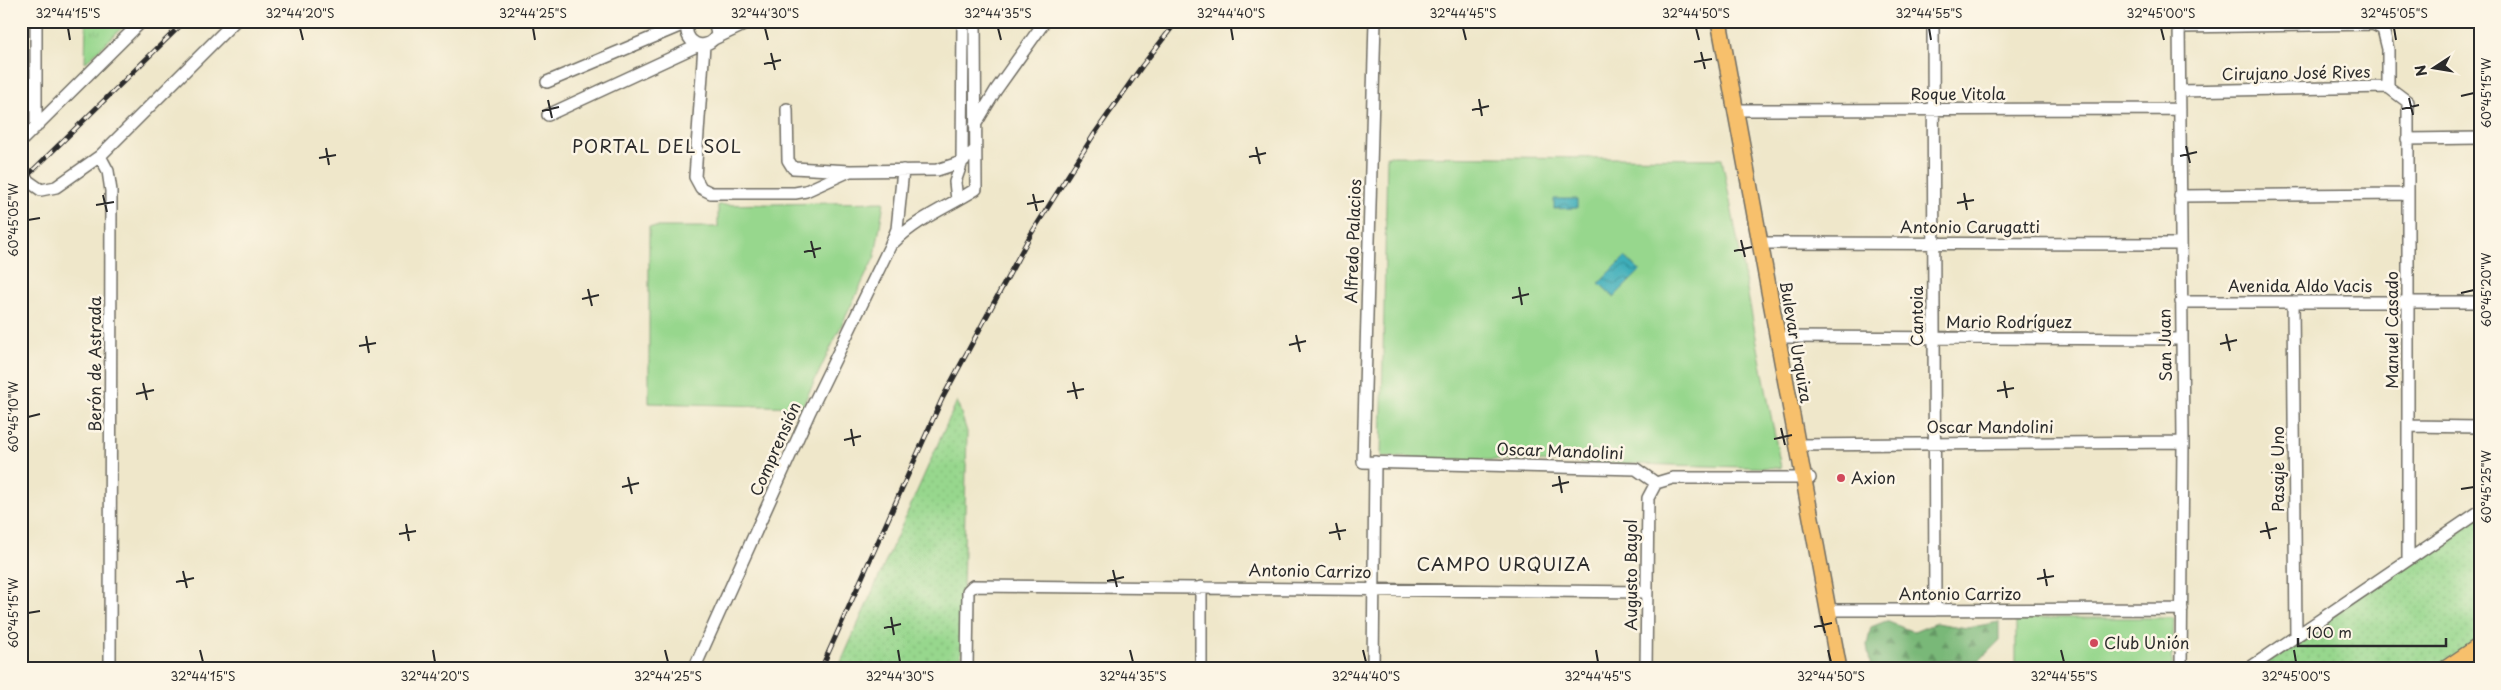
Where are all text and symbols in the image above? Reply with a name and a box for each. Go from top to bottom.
text: 32°44'15"S [35,4,101,22]
text: 32°44'20"S [265,4,335,22]
text: 32°44'25"S [499,4,567,22]
text: 32°44'30"S [731,4,799,22]
text: 32°44'35"S [964,4,1032,22]
text: 32°44'40"S [1197,4,1265,22]
text: 32°44'45"S [1429,4,1497,22]
text: 32°44'50"S [1662,4,1730,22]
text: 32°44'55"S [1895,4,1963,22]
text: 32°45'00"S [2127,4,2195,22]
text: 32°45'05"S [2360,4,2428,22]
north arrow [2408,42,2458,92]
text: 60°45'15"W [2477,57,2495,128]
street label: Cirujano José Rives [2221,59,2371,85]
text: N [2409,63,2432,78]
street label: Roque Vitola [1910,81,2006,105]
district label: PORTAL DEL SOL [572,132,742,159]
street label: Alfredo Palacios [1338,178,1366,304]
text: 60°45'05"W [4,182,22,257]
street label: Antonio Carugatti [1900,214,2040,238]
text: 60°45'20"W [2477,252,2495,327]
street label: Manuel Casado [2379,271,2403,389]
street label: Avenida Aldo Vacis [2228,273,2372,297]
street label: Bulevar Urquiza [1774,279,1820,405]
street label: Cantoia [1904,286,1928,346]
street label: Berón de Astrada [82,296,106,432]
street label: San Juan [2151,308,2177,382]
street label: Mario Rodríguez [1946,309,2072,333]
text: 60°45'10"W [4,381,22,453]
street label: Comprensión [743,398,806,500]
street label: Oscar Mandolini [1926,414,2054,438]
street label: Pasaje Uno [2265,426,2289,512]
street label: Oscar Mandolini [1496,436,1624,464]
text: 60°45'25"W [2477,450,2495,524]
place label: Axion [1851,465,1896,489]
marker: Axion [1835,472,1847,484]
street label: Augusto Bayol [1618,519,1642,631]
district label: CAMPO URQUIZA [1417,550,1591,577]
street label: Antonio Carrizo [1249,557,1372,583]
text: 60°45'15"W [4,577,22,648]
street label: Antonio Carrizo [1899,581,2021,605]
scale bar [2298,615,2446,647]
text: 100 m [2306,620,2352,643]
place label: Club Unión [2104,630,2190,654]
marker: Club Unión [2088,637,2100,649]
text: 32°44'15"S [170,667,236,685]
text: 32°44'20"S [400,667,470,685]
text: 32°44'25"S [634,667,702,685]
text: 32°44'30"S [866,667,934,685]
text: 32°44'35"S [1099,667,1167,685]
text: 32°44'40"S [1332,667,1400,685]
text: 32°44'45"S [1564,667,1632,685]
text: 32°44'50"S [1797,667,1865,685]
text: 32°44'55"S [2030,667,2098,685]
text: 32°45'00"S [2262,667,2330,685]

